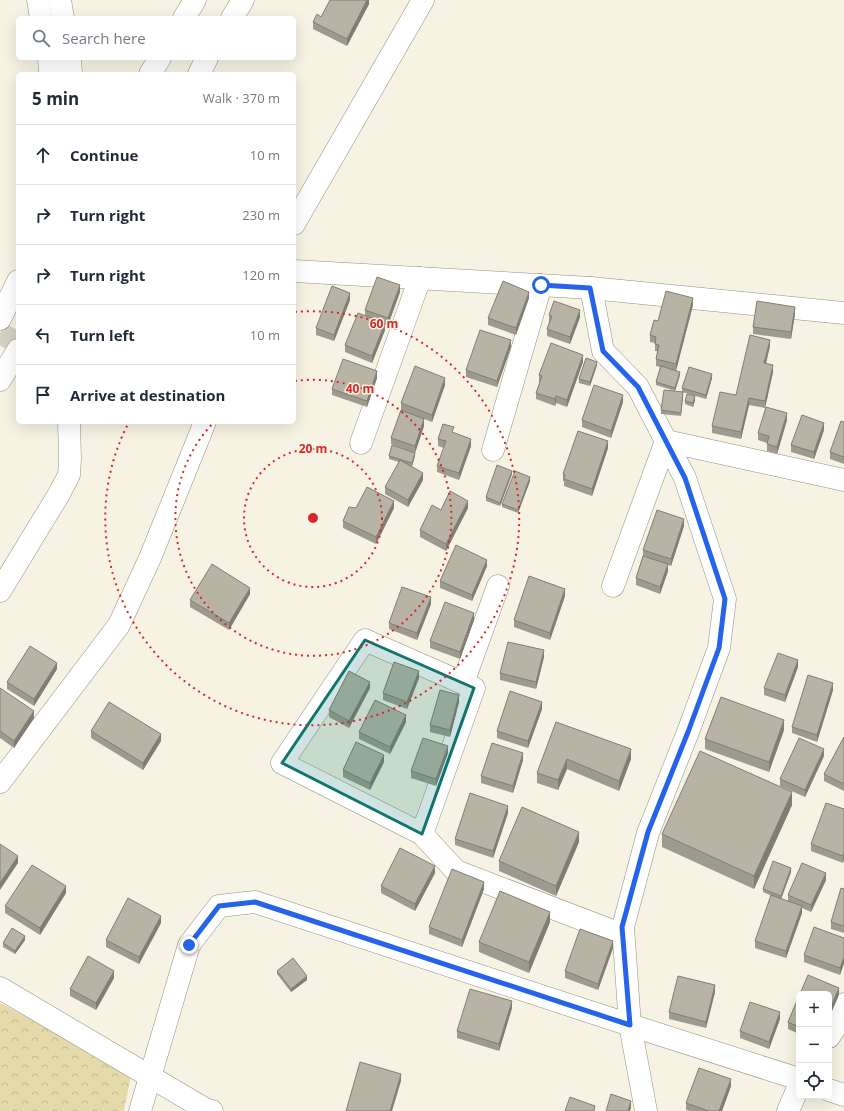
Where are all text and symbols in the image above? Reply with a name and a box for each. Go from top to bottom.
search box [16,16,296,60]
icon: search [30,27,52,49]
text: Search here [62,28,146,48]
text: 5 min [32,87,79,110]
text: Walk · 370 m [203,89,280,107]
icon: ahead [32,144,54,166]
text: Continue [70,145,138,165]
text: 10 m [250,146,280,164]
icon: right [32,204,54,226]
text: Turn right [70,205,145,225]
text: 230 m [242,206,280,224]
icon: right [32,264,54,286]
text: Turn right [70,265,145,285]
text: 120 m [242,266,280,284]
route start [532,276,550,294]
text: 60 m [370,315,398,332]
icon: left [32,324,54,346]
text: Turn left [70,325,135,345]
text: 10 m [250,326,280,344]
text: 40 m [346,380,374,397]
icon: arrive [32,384,54,406]
text: Arrive at destination [70,385,225,405]
text: 20 m [299,440,327,457]
centre of rings [306,511,320,525]
route end [180,936,198,954]
map controls [796,991,832,1099]
button: + [796,991,832,1027]
button: − [796,1027,832,1063]
button: locate [796,1063,832,1099]

